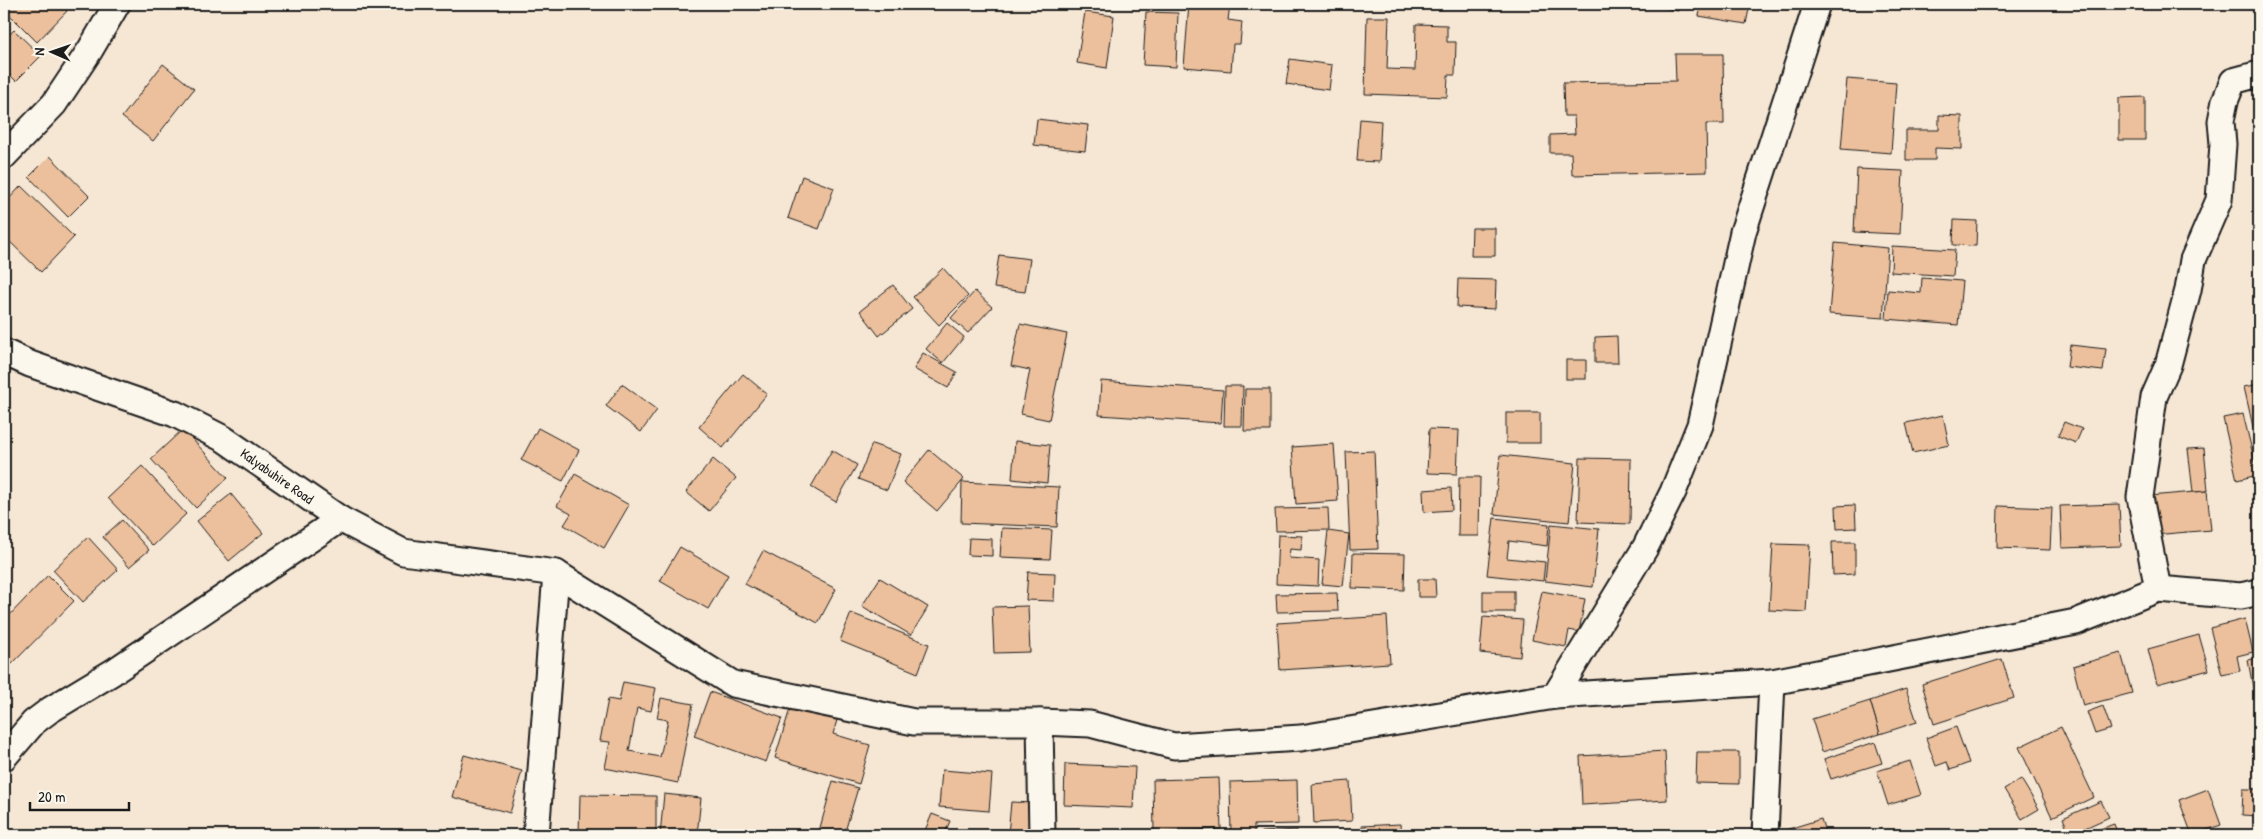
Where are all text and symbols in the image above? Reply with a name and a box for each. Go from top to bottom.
north arrow [28,28,78,78]
text: N [29,47,48,56]
street label: Kalyabuhire Road [236,443,318,509]
scale bar [30,779,129,811]
text: 20 m [38,786,65,807]

